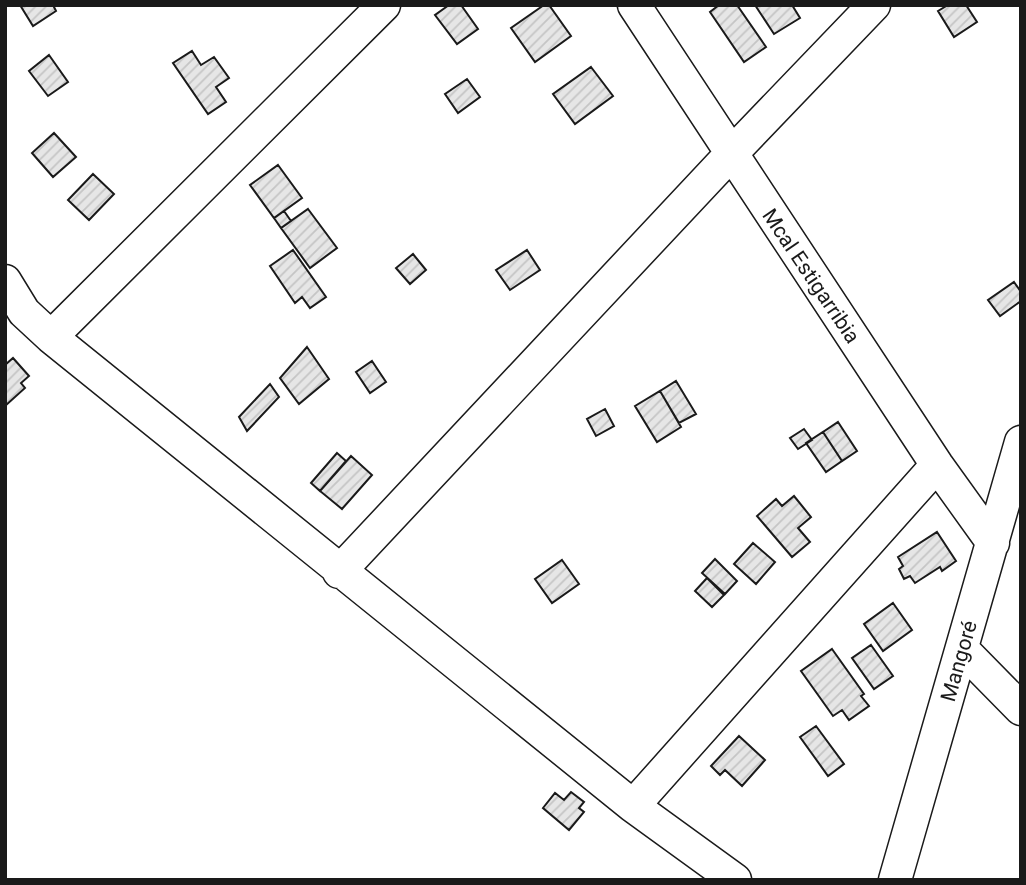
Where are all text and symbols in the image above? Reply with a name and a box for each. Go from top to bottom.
street label: Mcal Estigarribia [757,204,865,348]
street label: Mangoré [936,618,982,704]

